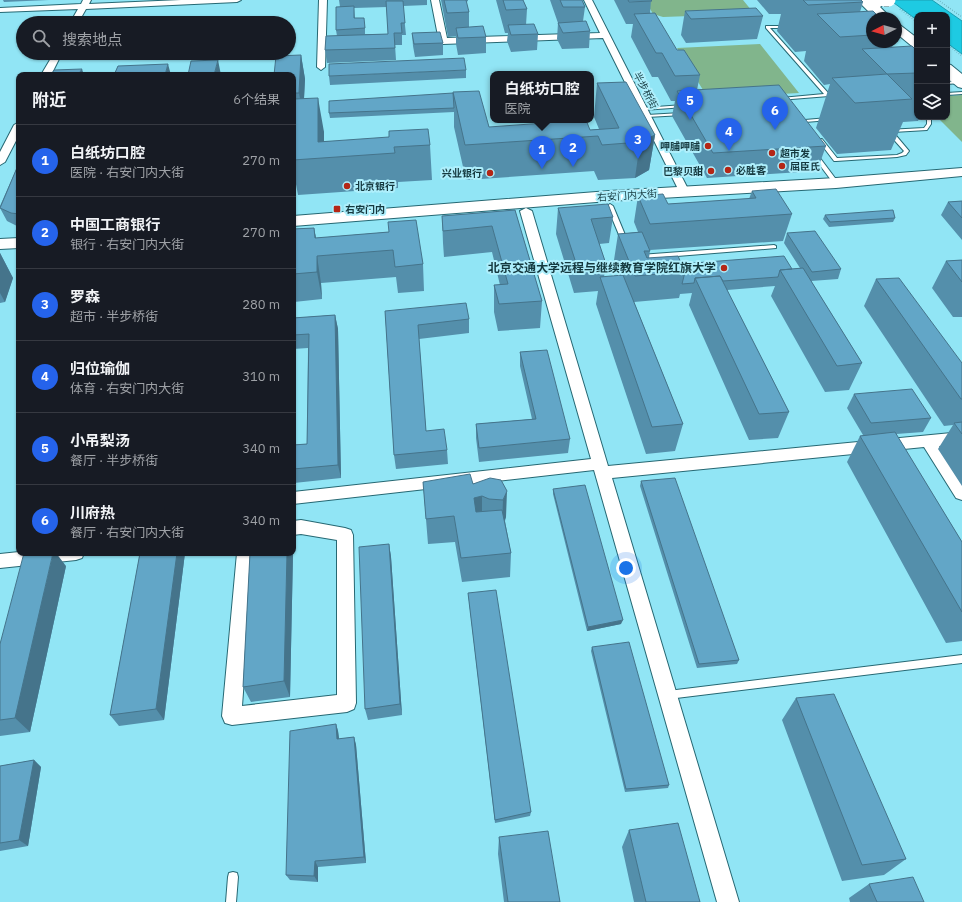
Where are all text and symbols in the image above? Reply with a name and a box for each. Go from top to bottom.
north arrow [866,12,902,48]
map controls [914,12,950,120]
button: + [914,12,950,48]
search box [16,16,296,60]
icon: search [30,27,52,49]
text: 搜索地点 [62,30,122,49]
button: − [914,48,950,84]
street label: 半步桥街 [630,70,661,111]
popup [490,71,594,123]
text: 白纸坊口腔 [504,79,580,98]
button: layers [914,84,950,120]
pin: 5 [677,87,703,120]
text: 附近 [32,89,66,111]
text: 6个结果 [233,91,280,108]
pin: 6 [762,97,788,130]
text: 医院 [504,100,531,117]
pin: 4 [716,118,742,151]
pin: 3 [625,126,651,159]
pin: 2 [560,134,586,167]
pin: 1 [529,136,555,169]
place label: 呷脯呷脯 [660,140,700,153]
marker: 呷脯呷脯 [703,141,713,151]
text: 白纸坊口腔 [70,143,145,162]
place label: 超市发 [780,147,810,160]
marker: 超市发 [767,148,777,158]
text: 1 [41,152,49,169]
text: 270 m [242,152,280,169]
place label: 屈臣氏 [790,160,820,173]
marker: 屈臣氏 [777,161,787,171]
text: 医院 · 右安门内大街 [70,164,184,181]
place label: 必胜客 [736,164,767,177]
place label: 巴黎贝甜 [663,165,703,178]
marker: 必胜客 [723,165,733,175]
marker: 巴黎贝甜 [706,166,716,176]
place label: 兴业银行 [442,167,482,180]
marker: 兴业银行 [485,168,495,178]
place label: 北京银行 [355,180,395,193]
marker: 北京银行 [342,181,352,191]
street label: 右安门内大街 [597,187,657,204]
place label: 右安门内 [345,203,385,216]
marker: 右安门内 [332,204,342,214]
text: 中国工商银行 [70,215,160,234]
text: 2 [41,224,49,241]
text: 270 m [242,224,280,241]
text: 银行 · 右安门内大街 [70,236,184,253]
place label: 北京交通大学远程与继续教育学院红旗大学 [488,260,716,275]
marker: 北京交通大学远程与继续教育学院红旗大学 [719,263,729,273]
text: 罗森 [70,287,100,306]
text: 3 [41,296,49,313]
text: 280 m [242,296,280,313]
text: 超市 · 半步桥街 [70,308,158,325]
text: 归位瑜伽 [70,359,130,378]
text: 4 [41,368,49,385]
text: 310 m [242,368,280,385]
text: 体育 · 右安门内大街 [70,380,184,397]
text: 小吊梨汤 [70,431,130,450]
text: 5 [41,440,49,457]
text: 340 m [242,440,280,457]
text: 餐厅 · 半步桥街 [70,452,158,469]
text: 川府热 [70,503,115,522]
text: 6 [41,512,49,529]
text: 340 m [242,512,280,529]
text: 餐厅 · 右安门内大街 [70,524,184,541]
your location [616,558,636,578]

